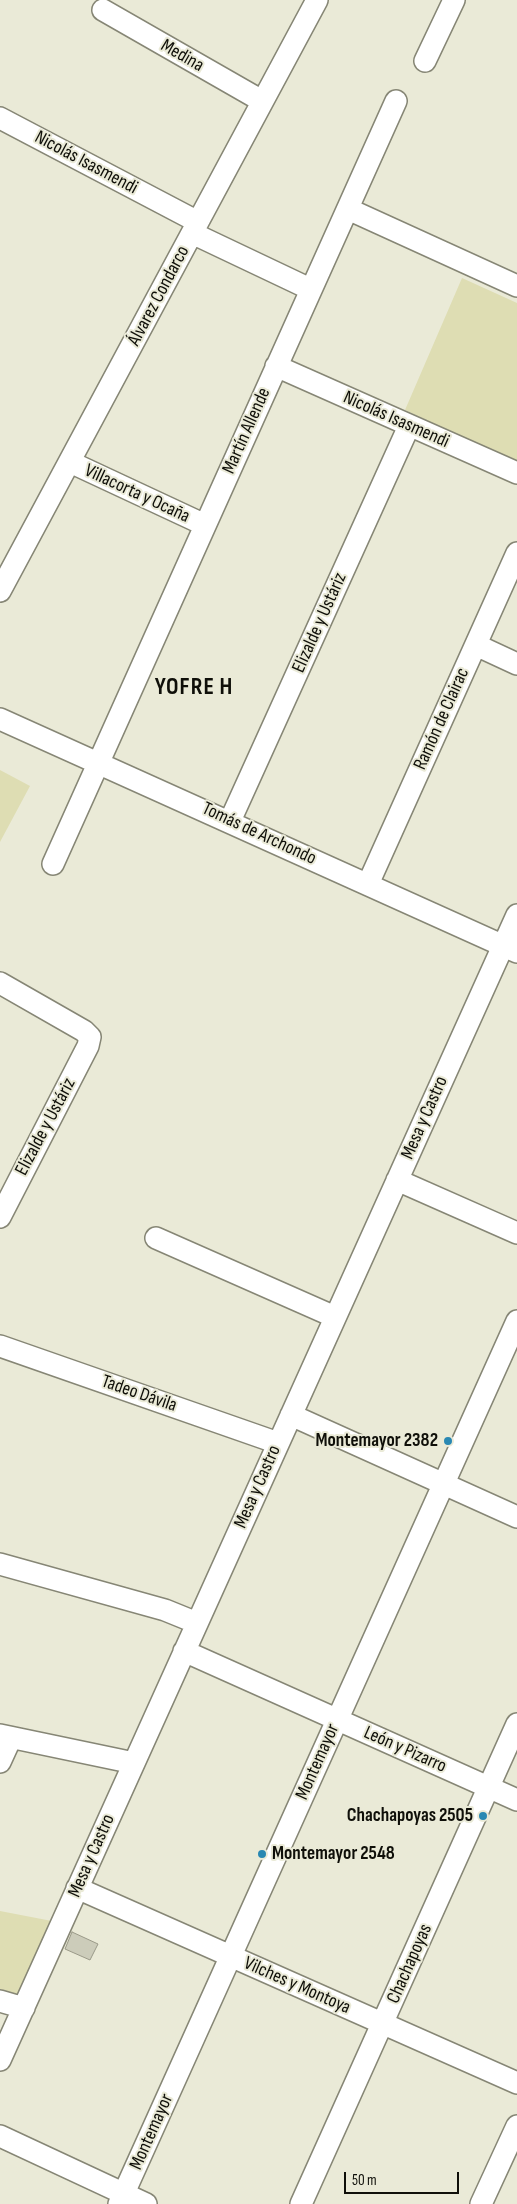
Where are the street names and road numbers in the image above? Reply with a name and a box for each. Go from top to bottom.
street label: Medina [156,35,208,77]
street label: Nicolás Isasmendi [31,126,141,200]
street label: Álvarez Condarco [123,242,195,350]
street label: Martín Allende [218,385,276,477]
street label: Nicolás Isasmendi [340,387,452,453]
street label: Villacorta y Ocaña [81,460,193,528]
street label: Elizalde y Ustáriz [288,570,352,676]
street label: Ramón de Clairac [409,664,475,774]
street label: Tomás de Archondo [198,798,320,870]
street label: Mesa y Castro [397,1073,453,1163]
street label: Elizalde y Ustáriz [11,1074,81,1180]
street label: Tadeo Dávila [98,1370,180,1418]
street label: Mesa y Castro [230,1442,286,1532]
street label: Montemayor [291,1721,345,1803]
street label: León y Pizarro [360,1722,450,1778]
street label: Mesa y Castro [64,1811,120,1901]
street label: Chachapoyas [382,1921,438,2007]
street label: Vilches y Montoya [240,1952,354,2020]
street label: Montemayor [125,2091,179,2173]

